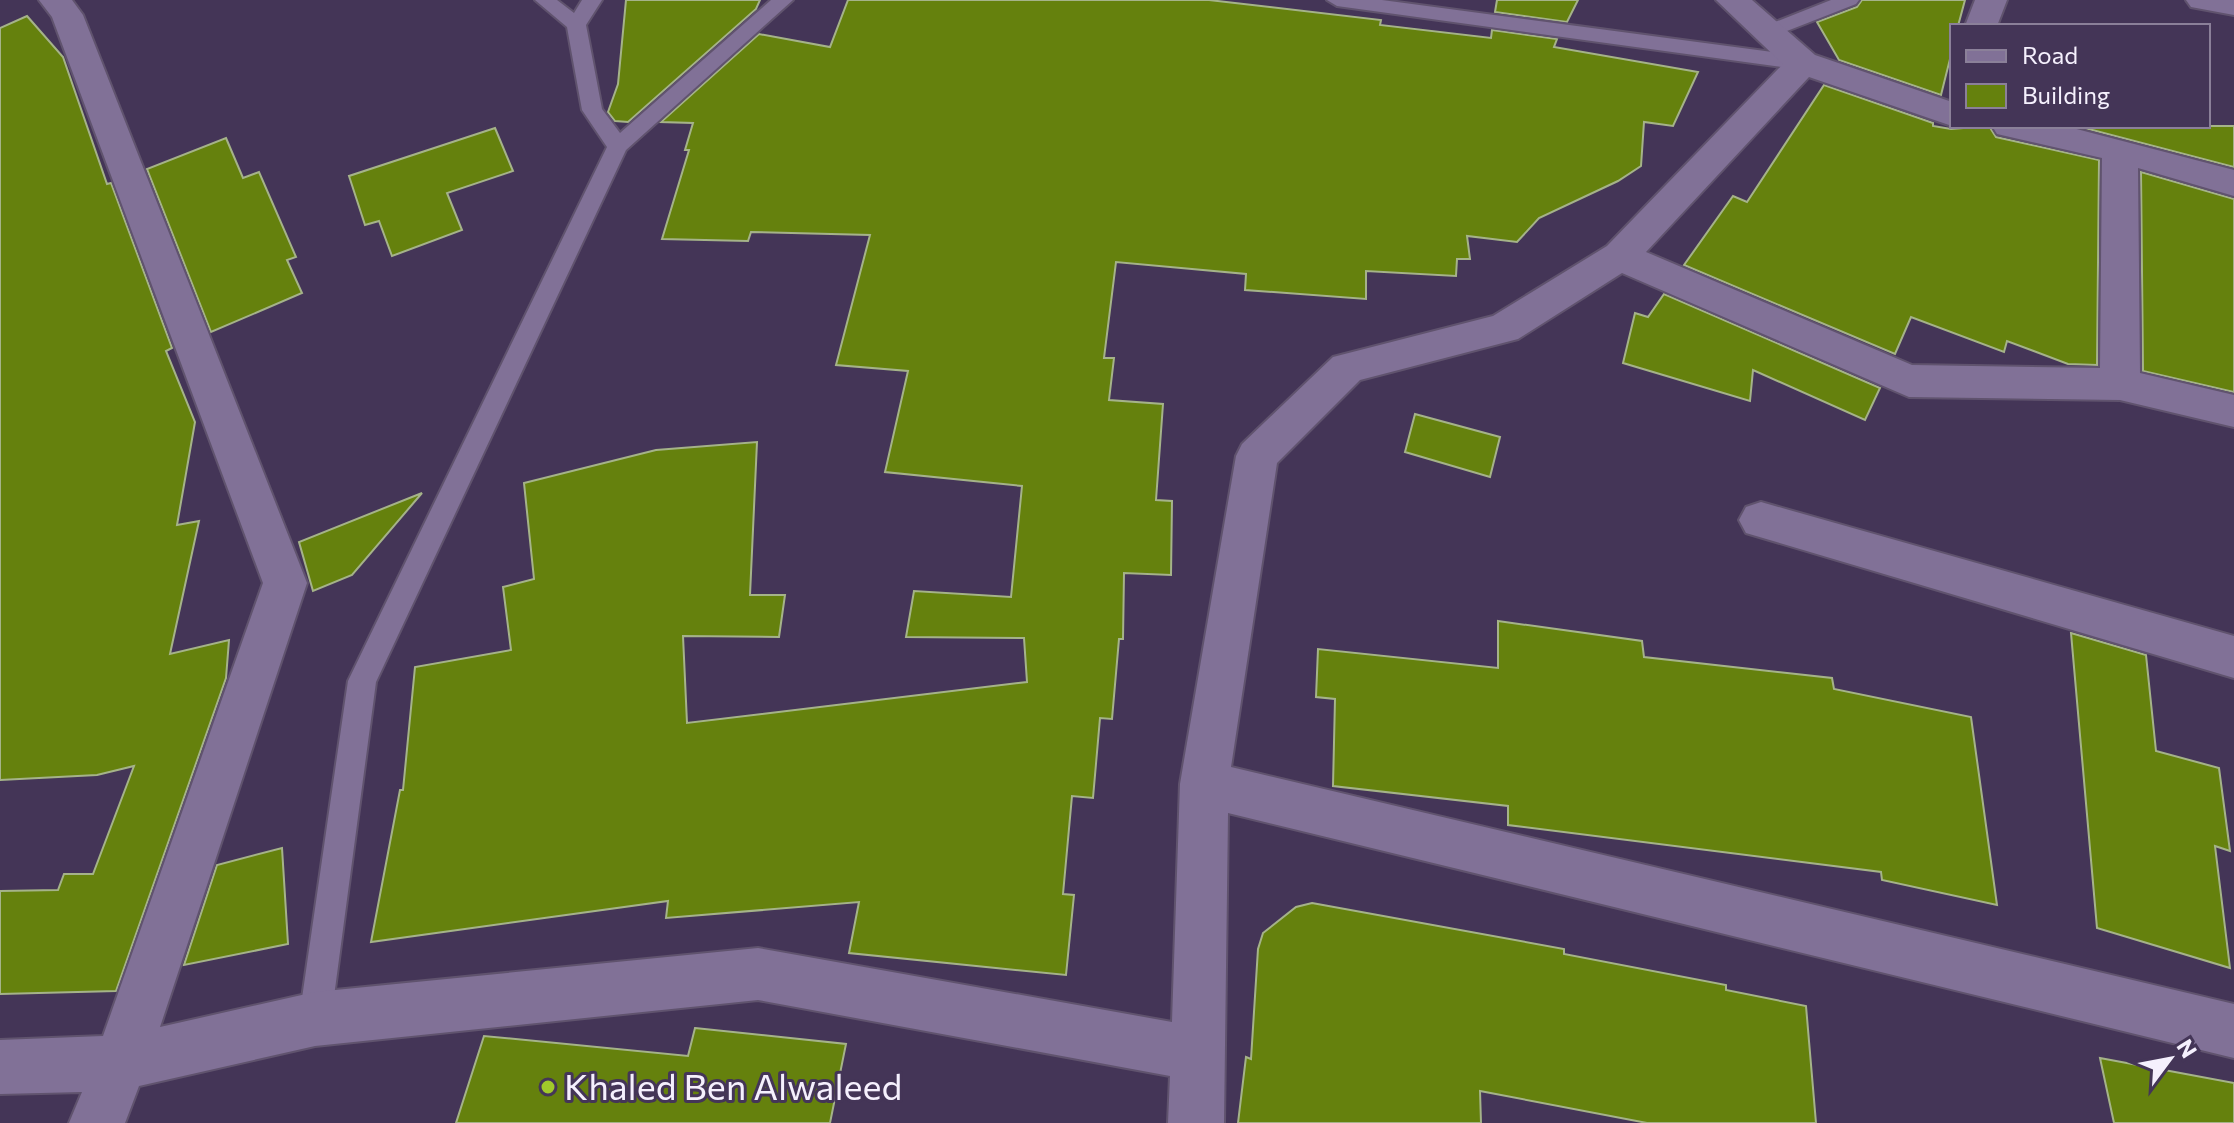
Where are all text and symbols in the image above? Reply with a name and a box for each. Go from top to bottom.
legend [1950,24,2210,128]
text: Road [2022,40,2078,69]
text: Building [2022,80,2110,109]
north arrow [2130,1019,2210,1099]
text: N [2172,1034,2203,1062]
place label: Khaled Ben Alwaleed [564,1063,902,1107]
marker: Khaled Ben Alwaleed [539,1078,557,1096]

